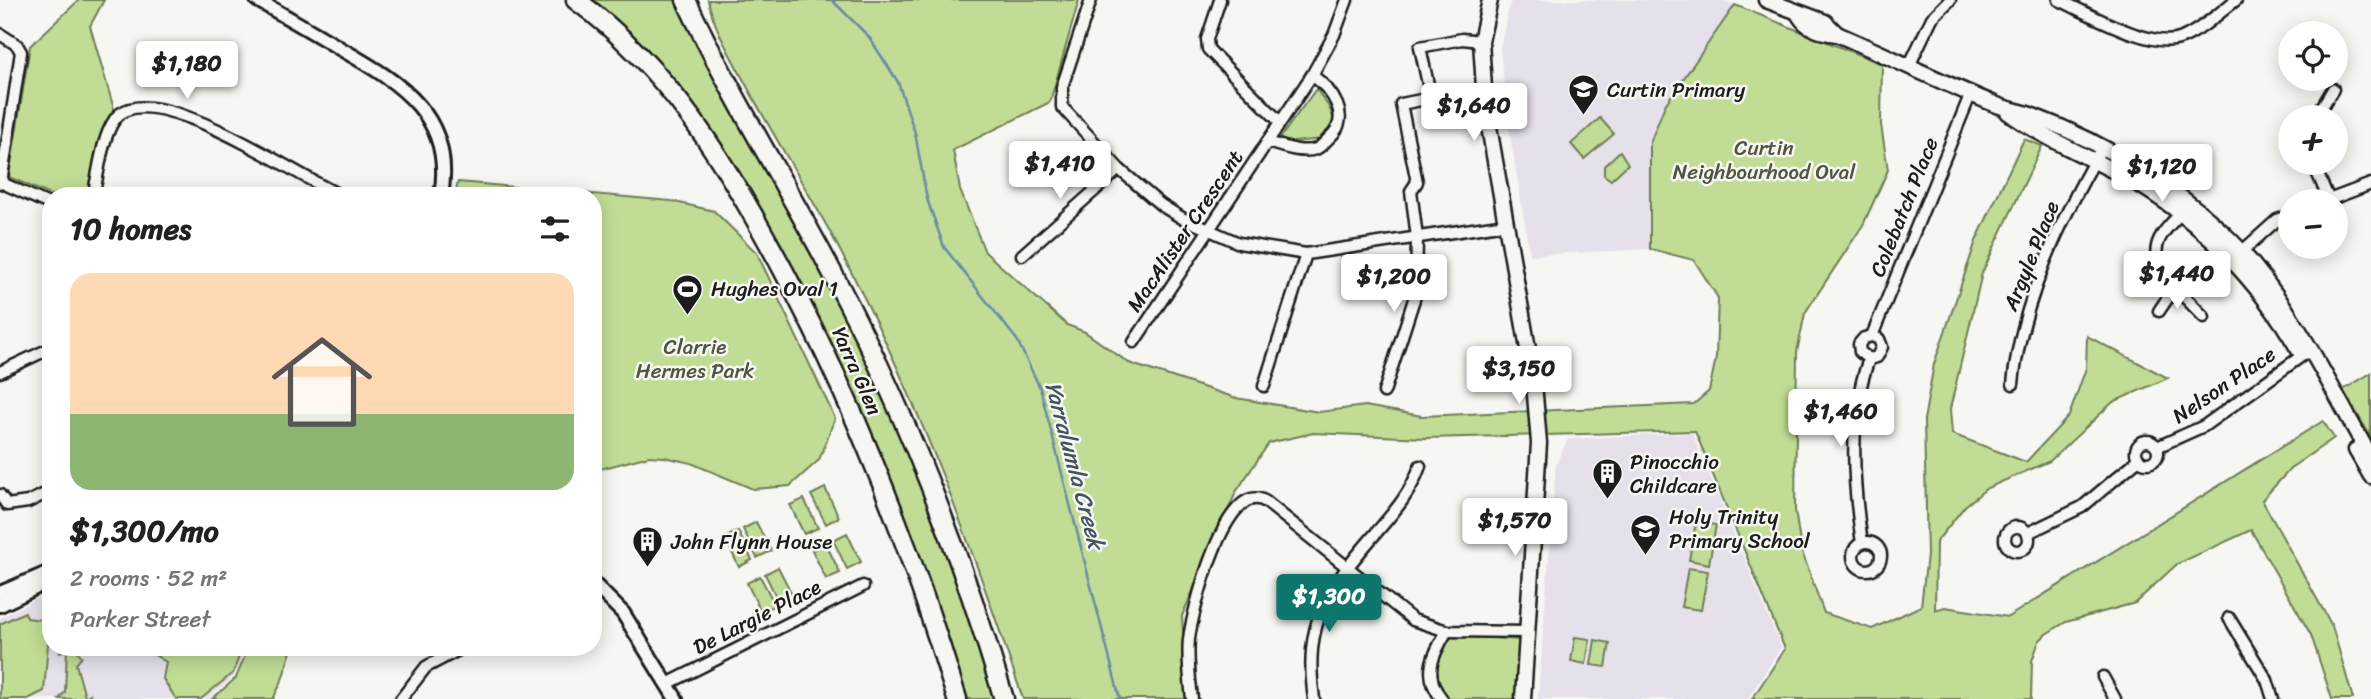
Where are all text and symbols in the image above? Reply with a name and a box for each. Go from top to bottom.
map controls [2278,21,2348,259]
button: locate [2278,21,2348,91]
pin: $1,180 [130,42,244,101]
text: $1,180 [152,43,222,84]
place label: Curtin Primary [1607,71,1745,109]
school or university icon: Curtin Primary [1567,73,1601,117]
pin: $1,640 [1417,83,1531,143]
text: $1,640 [1437,85,1511,126]
button: + [2278,105,2348,175]
park label: Curtin Neighbourhood Oval [1673,129,1856,191]
street label: Colebatch Place [1859,131,1949,283]
pin: $1,410 [1003,142,1117,201]
street label: MacAlister Crescent [1116,142,1254,320]
text: $1,410 [1025,143,1095,184]
pin: $1,120 [2105,144,2219,204]
text: $1,120 [2127,146,2197,187]
button: − [2278,189,2348,259]
street label: Argyle Place [1991,195,2070,318]
text: 10 homes [70,202,191,256]
icon: filters [536,210,574,248]
pin: $1,440 [2120,252,2234,311]
text: $1,440 [2140,253,2214,294]
pin: $1,200 [1337,254,1451,314]
text: $1,200 [1357,256,1431,297]
place label: Hughes Oval 1 [711,270,838,308]
sports icon: Hughes Oval 1 [671,272,705,316]
icon: home [259,319,385,445]
street label: Yarra Glen [821,321,893,421]
park label: Clarrie Hermes Park [636,328,754,390]
street label: Nelson Place [2164,336,2284,434]
pin: $3,150 [1462,346,1576,406]
text: $3,150 [1483,348,1555,389]
water label: Yarralumla Creek [1032,377,1117,556]
pin: $1,460 [1784,390,1898,449]
text: $1,460 [1804,391,1878,432]
place label: Pinocchio Childcare [1630,443,1719,505]
building icon: Pinocchio Childcare [1590,457,1624,501]
pin: $1,570 [1458,498,1572,558]
place label: Holy Trinity Primary School [1669,498,1811,560]
text: $1,570 [1478,500,1552,541]
text: $1,300/mo [70,504,219,558]
school or university icon: Holy Trinity Primary School [1629,512,1663,556]
place label: John Flynn House [670,523,832,561]
building icon: John Flynn House [631,525,665,569]
text: 2 rooms · 52 m² [70,558,227,599]
street label: De Largie Place [686,568,828,666]
pin: $1,300 [1272,574,1386,634]
text: $1,300 [1292,576,1366,617]
text: Parker Street [70,599,210,640]

